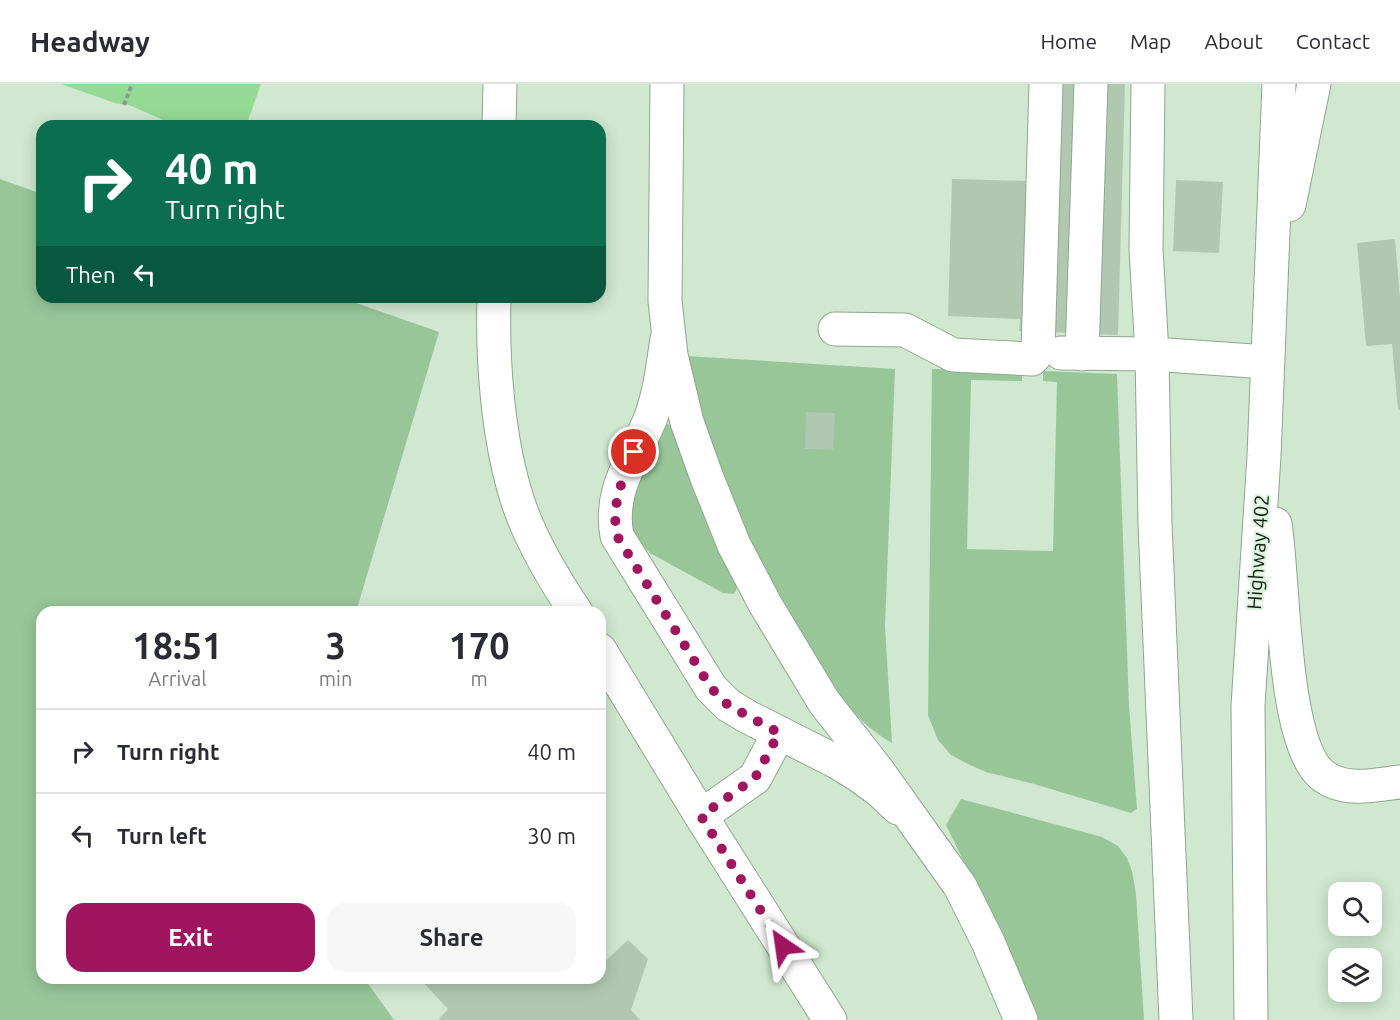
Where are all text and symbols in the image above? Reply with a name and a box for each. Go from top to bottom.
text: Headway [30,26,150,57]
text: Home [1040,29,1097,53]
text: Map [1130,29,1171,53]
text: About [1204,29,1263,53]
text: Contact [1296,29,1370,53]
icon: right [66,144,144,222]
text: 40 m [165,145,259,192]
text: Turn right [165,194,285,224]
icon: left [128,258,161,291]
text: Then [66,262,116,287]
pin [608,426,659,477]
icon: arrive [617,435,650,468]
street label: Highway 402 [1242,494,1273,610]
text: 18:51 [132,625,222,666]
text: 3 [325,625,346,666]
text: 170 [449,625,510,666]
text: Arrival [148,667,207,690]
text: min [319,667,352,690]
text: m [471,667,488,690]
icon: right [66,735,99,768]
text: Turn right [117,739,219,764]
text: 40 m [527,739,576,764]
icon: left [66,819,99,852]
text: Turn left [117,823,207,848]
text: 30 m [527,823,576,848]
map controls [1328,882,1382,1002]
button: search [1328,882,1382,936]
button: Exit [66,903,315,972]
button: Share [327,903,576,972]
position arrow [751,914,815,978]
button: layers [1328,948,1382,1002]

